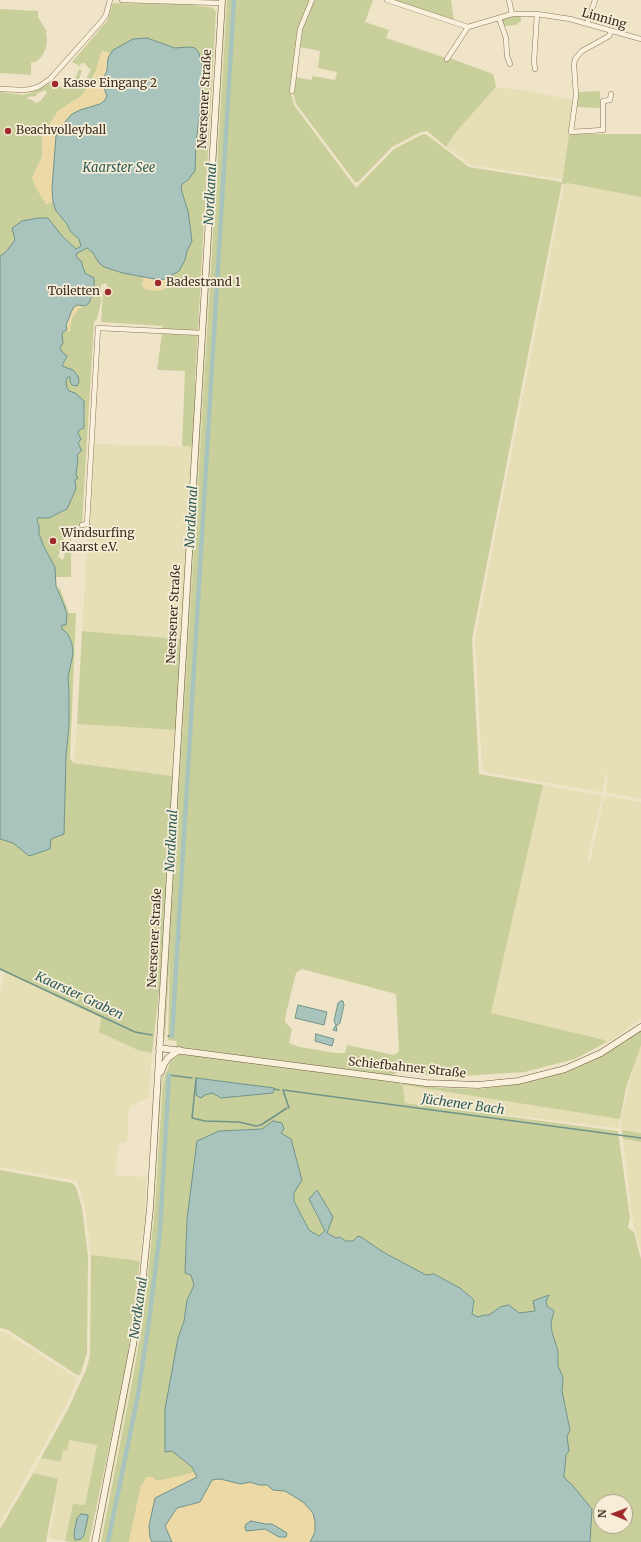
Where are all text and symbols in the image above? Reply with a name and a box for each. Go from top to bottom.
street label: Linning [580,6,628,32]
street label: Neersener Straße [195,49,215,149]
place label: Kasse Eingang 2 [63,77,157,91]
marker: Kasse Eingang 2 [50,79,60,89]
place label: Beachvolleyball [16,124,106,138]
marker: Beachvolleyball [3,126,13,136]
water label: Kaarster See [83,160,155,176]
water label: Nordkanal [202,162,220,226]
place label: Badestrand 1 [166,276,240,290]
marker: Badestrand 1 [153,278,163,288]
place label: Toiletten [48,285,100,299]
marker: Toiletten [103,287,113,297]
water label: Nordkanal [183,485,201,549]
place label: Windsurfing Kaarst e.V. [61,527,134,555]
marker: Windsurfing Kaarst e.V. [48,536,58,546]
street label: Neersener Straße [164,564,184,664]
water label: Nordkanal [163,809,181,873]
street label: Neersener Straße [145,888,165,988]
water label: Kaarster Graben [32,969,126,1023]
street label: Schiefbahner Straße [347,1055,467,1081]
water label: Jüchener Bach [421,1091,505,1119]
water label: Nordkanal [127,1276,151,1340]
north arrow [593,1494,633,1534]
text: N [595,1509,609,1518]

